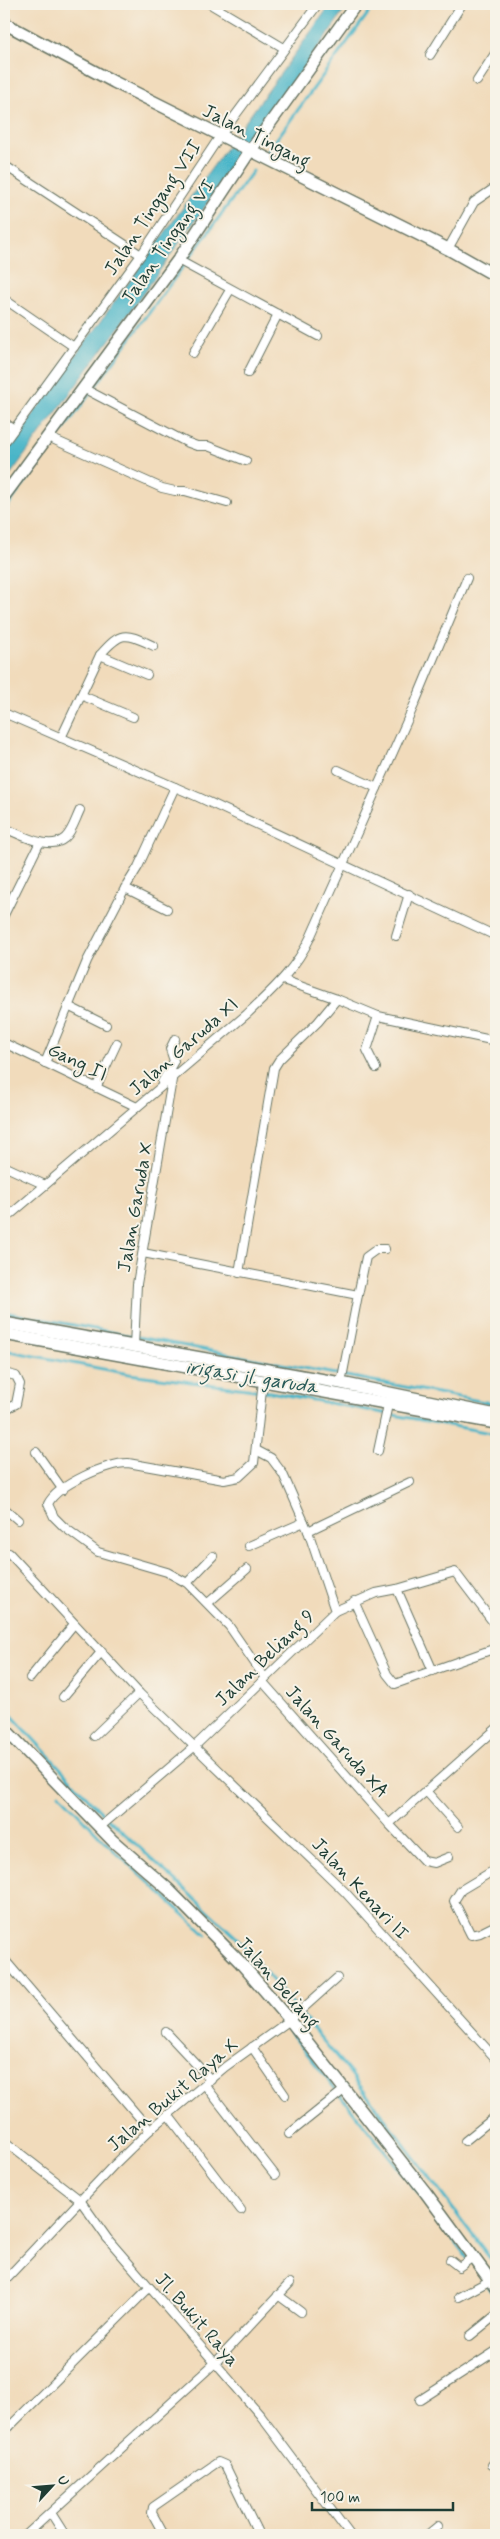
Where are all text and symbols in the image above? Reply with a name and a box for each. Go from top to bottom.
street label: Jalan Tingang [197,98,315,177]
street label: Jalan Tingang VII [100,137,204,277]
street label: Jalan Tingang VI [117,176,217,306]
street label: Jalan Garuda XI [124,993,244,1102]
street label: Gang II [43,1037,111,1089]
street label: Jalan Garuda X [112,1140,159,1274]
water label: irigasi jl. garuda [183,1354,321,1403]
street label: Jalan Beliang 9 [210,1604,322,1714]
street label: Jalan Garuda XA [280,1680,394,1804]
street label: Jalan Kenari II [306,1832,414,1946]
street label: Jalan Beliang [228,1931,325,2037]
street label: Jalan Bukit Raya X [102,2033,244,2157]
street label: Jl. Bukit Raya [149,2268,245,2372]
north arrow [28,2462,78,2512]
text: U [53,2473,73,2489]
scale bar [312,2479,454,2511]
text: 100 m [320,2488,360,2508]

